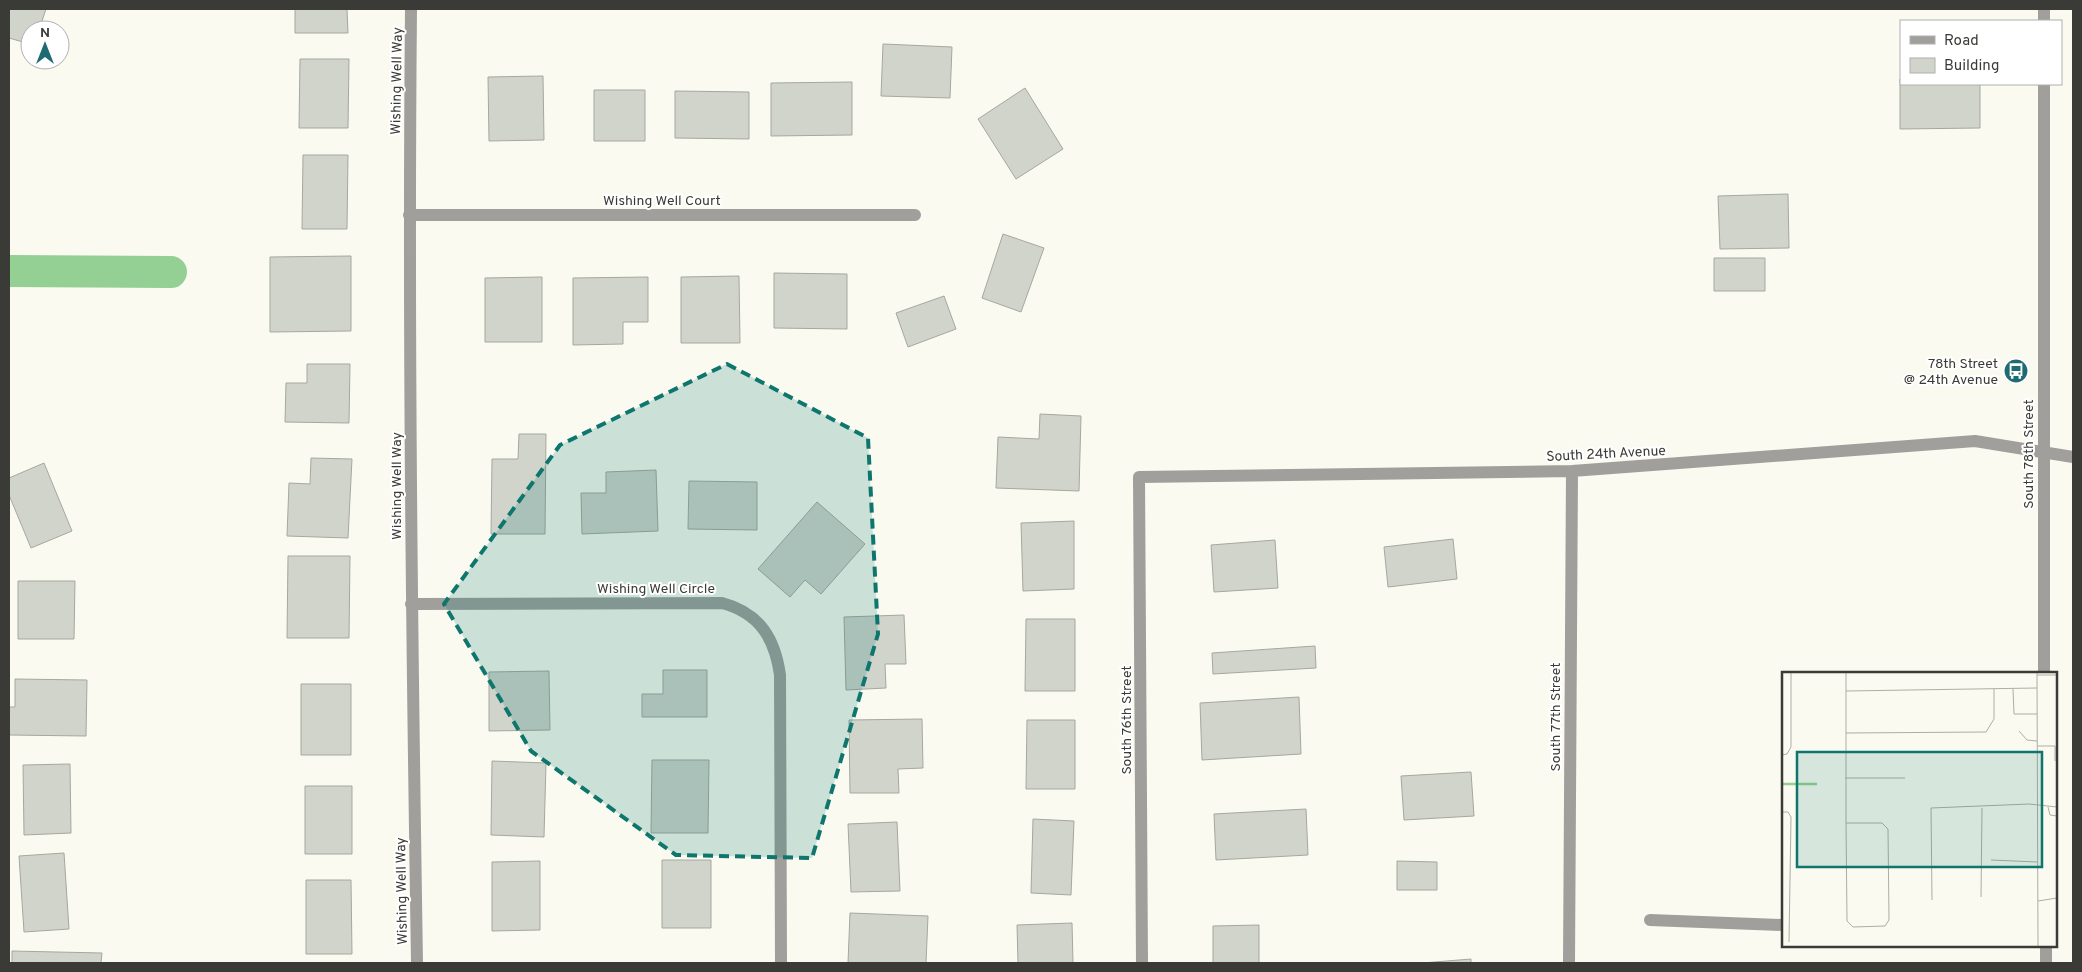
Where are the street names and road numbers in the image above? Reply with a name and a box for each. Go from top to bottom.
street label: Wishing Well Way [388,27,407,135]
street label: Wishing Well Court [603,193,721,210]
street label: South 78th Street [2021,399,2038,509]
street label: Wishing Well Way [389,432,406,540]
street label: South 24th Avenue [1546,443,1666,466]
street label: Wishing Well Circle [597,581,715,598]
street label: South 77th Street [1548,663,1565,771]
street label: South 76th Street [1119,665,1136,775]
street label: Wishing Well Way [393,837,412,945]

